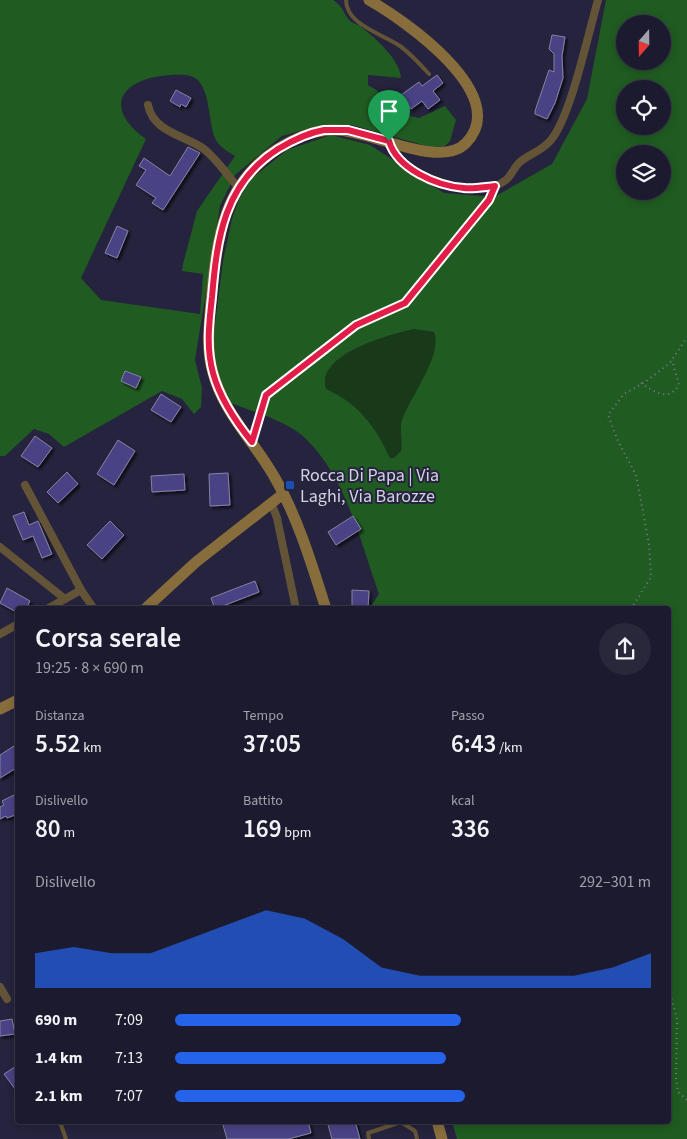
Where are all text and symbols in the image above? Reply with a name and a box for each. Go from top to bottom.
north arrow [616,15,671,70]
map controls [616,15,671,200]
button: locate [616,80,671,135]
pin [368,90,410,141]
icon: arrive [375,97,403,125]
button: layers [616,145,671,200]
place label: Rocca Di Papa | Via Laghi, Via Barozze [300,463,439,509]
marker: Rocca Di Papa | Via Laghi, Via Barozze [284,479,296,491]
text: Corsa serale [35,618,181,658]
button: share [599,623,651,675]
text: 19:25 · 8 × 690 m [35,657,144,679]
text: Distanza [35,706,84,726]
text: Tempo [243,706,284,726]
text: Passo [451,706,485,726]
text: 5.52 [35,726,80,762]
text: 37:05 [243,726,301,762]
text: 6:43 [451,726,496,762]
text: km [80,738,102,758]
text: /km [496,738,523,758]
text: Dislivello [35,791,88,811]
text: Battito [243,791,283,811]
text: kcal [451,791,475,811]
text: 80 [35,811,61,847]
text: 169 [243,811,281,847]
text: 336 [451,811,489,847]
text: m [61,823,75,843]
text: bpm [281,823,311,843]
text: Dislivello [35,871,96,893]
text: 292–301 m [579,871,651,893]
text: 690 m [35,1009,77,1031]
text: 7:09 [115,1009,143,1031]
text: 1.4 km [35,1047,82,1069]
text: 7:13 [115,1047,143,1069]
text: 2.1 km [35,1085,82,1107]
text: 7:07 [115,1085,143,1107]

